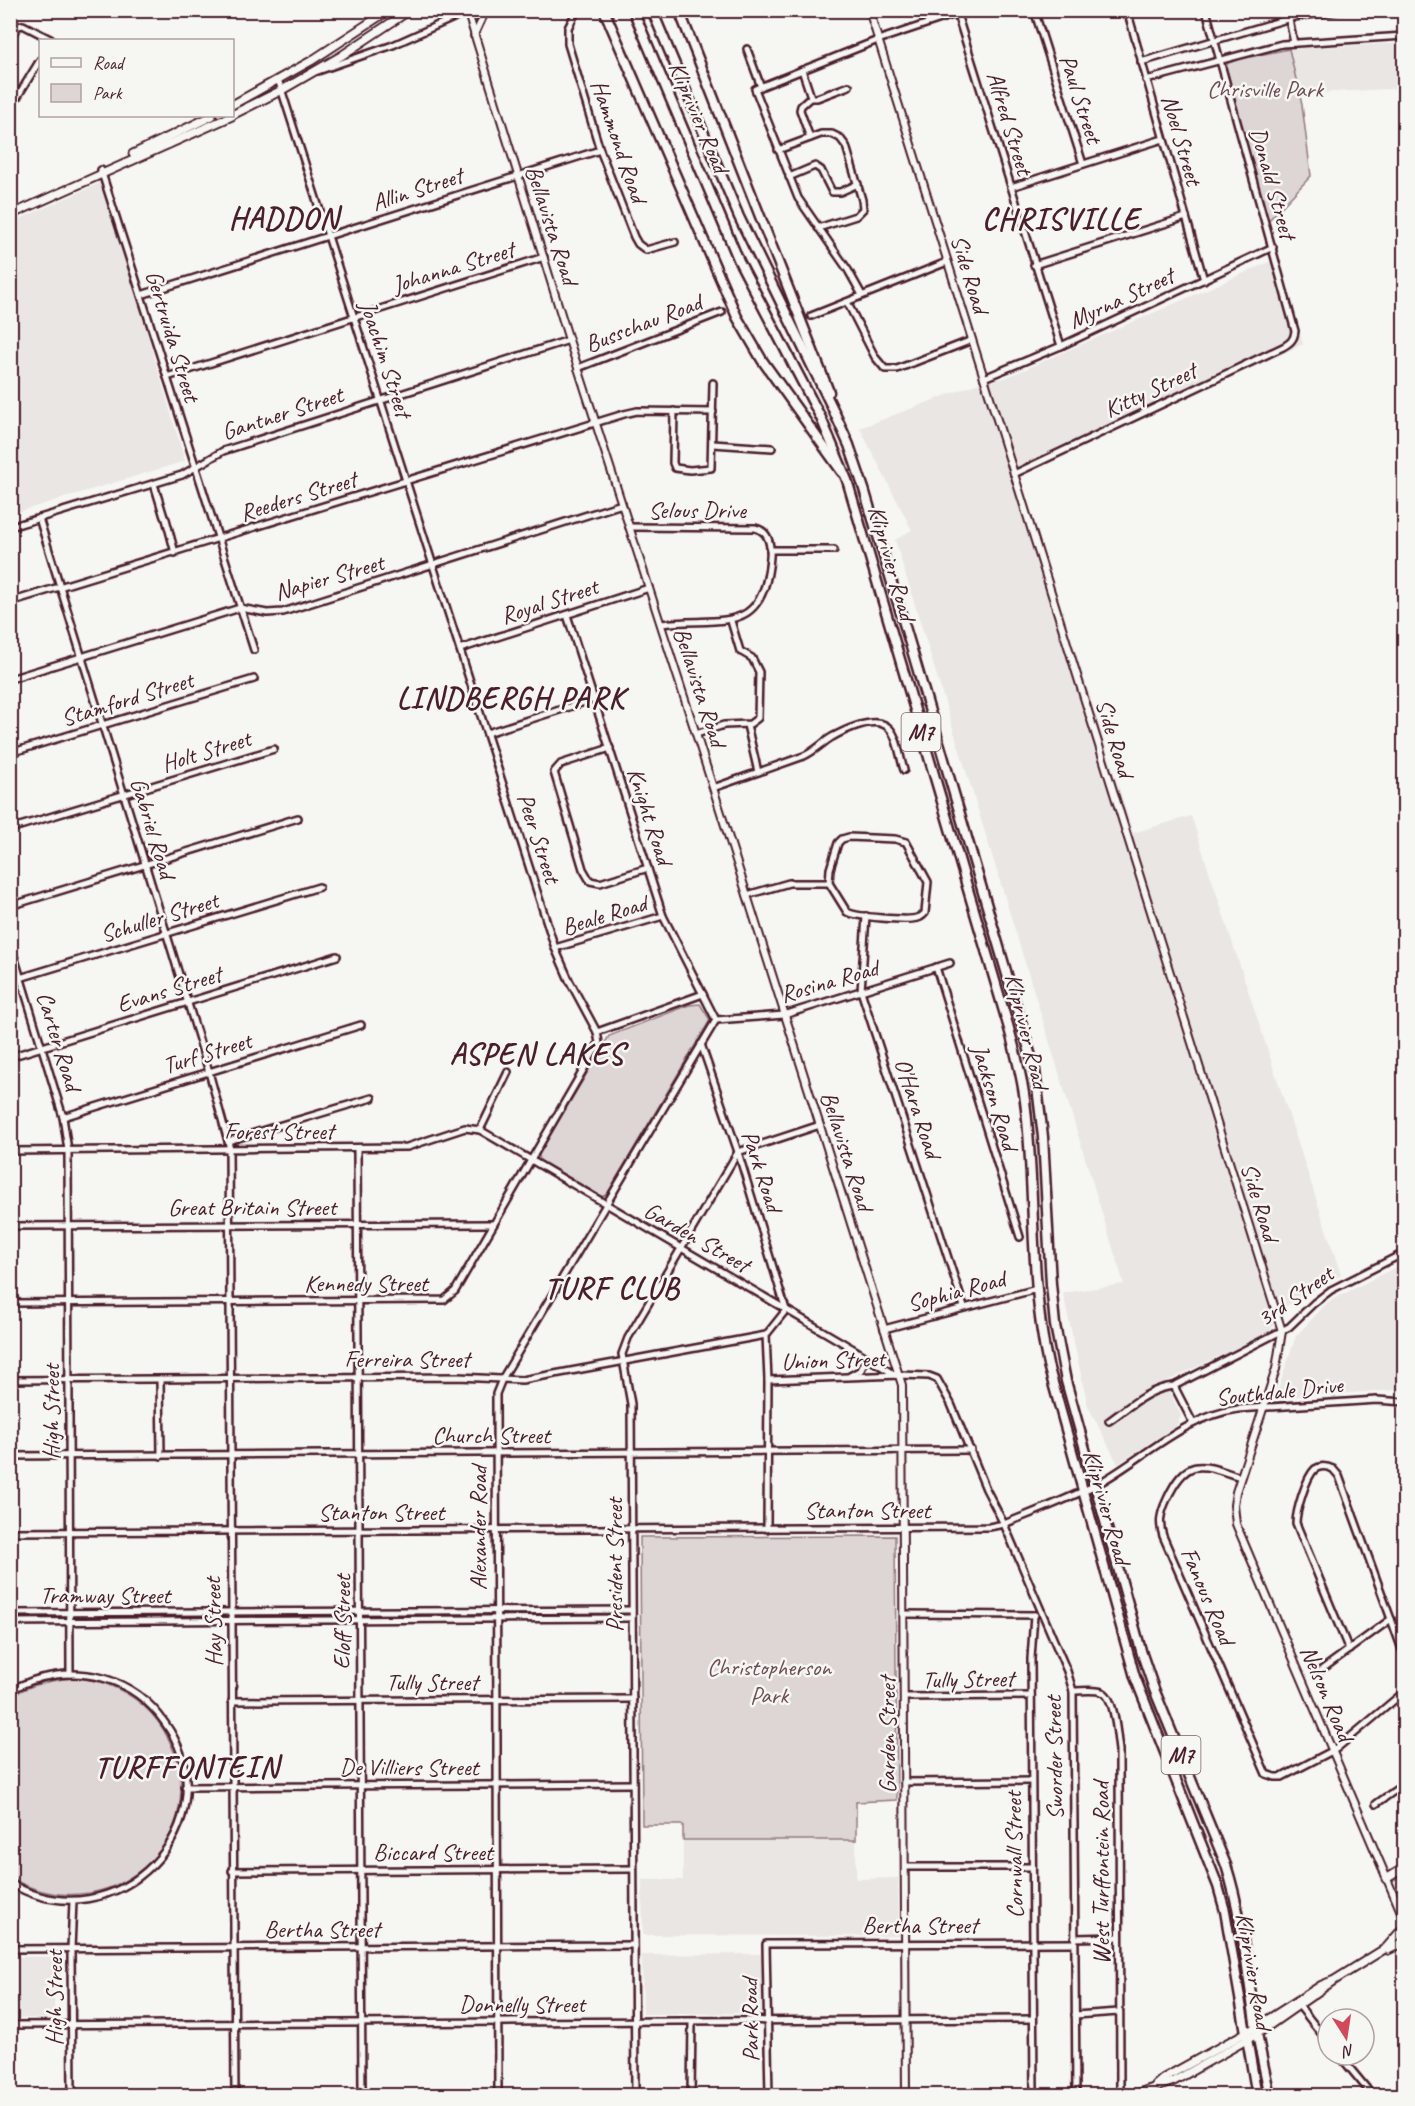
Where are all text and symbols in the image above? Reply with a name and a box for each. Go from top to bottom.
legend [39,39,234,117]
street label: Paul Street [1053,51,1110,149]
text: Road [93,52,126,74]
street label: Kliprivier Road [662,57,737,180]
street label: Alfred Street [980,68,1041,180]
park label: Chrisville Park [1207,74,1325,104]
street label: Hammond Road [584,76,655,210]
text: Park [93,82,123,104]
street label: Noel Street [1155,91,1210,190]
street label: Donald Street [1243,124,1304,245]
street label: Allin Street [368,159,469,218]
street label: Bellavista Road [519,162,586,292]
district label: HADDON [229,199,343,237]
district label: CHRISVILLE [982,200,1142,238]
street label: Side Road [944,231,997,320]
street label: Johanna Street [387,233,520,300]
street label: Myrna Street [1064,259,1181,335]
street label: Gertruida Street [139,267,208,407]
street label: Busschau Road [581,286,709,359]
street label: Joachim Street [353,296,420,424]
street label: Kitty Street [1099,354,1204,424]
street label: Gantner Street [218,379,348,447]
street label: Reeders Street [236,463,363,528]
street label: Selous Drive [648,495,748,525]
street label: Kliprivier Road [861,502,924,627]
street label: Napier Street [271,547,389,607]
street label: Royal Street [497,571,603,631]
street label: Bellavista Road [667,624,734,754]
street label: Stamford Street [57,664,199,733]
district label: LINDBERGH PARK [397,679,629,717]
street label: Side Road [1089,695,1142,784]
road number: M7 [902,713,940,751]
street label: Holt Street [158,723,256,779]
street label: Knight Road [620,764,681,872]
street label: Gabriel Road [124,774,184,885]
street label: Peer Street [510,789,568,889]
street label: Schuller Street [96,884,224,949]
street label: Beale Road [558,887,653,942]
street label: Rosina Road [777,952,885,1009]
street label: Evans Street [113,958,228,1019]
street label: Kliprivier Road [998,970,1057,1095]
street label: Carter Road [30,988,89,1097]
street label: Turf Street [159,1025,257,1081]
district label: ASPEN LAKES [450,1035,630,1073]
street label: Jackson Road [964,1039,1026,1157]
street label: O'Hara Road [888,1054,949,1165]
street label: Bellavista Road [814,1088,881,1218]
street label: Forest Street [224,1116,337,1146]
street label: Park Road [735,1127,790,1219]
street label: Side Road [1234,1159,1287,1248]
street label: Great Britain Street [168,1192,338,1222]
street label: Garden Street [639,1195,758,1281]
street label: 3rd Street [1251,1258,1341,1333]
street label: Sophia Road [904,1263,1012,1318]
street label: Kennedy Street [304,1268,430,1298]
district label: TURF CLUB [544,1269,681,1307]
street label: Union Street [781,1343,887,1377]
street label: Ferreira Street [344,1344,473,1374]
street label: High Street [36,1362,66,1460]
street label: Southdale Drive [1214,1369,1346,1413]
street label: Church Street [432,1420,552,1450]
street label: Kliprivier Road [1076,1446,1139,1571]
street label: Alexander Road [463,1462,493,1590]
street label: Stanton Street [804,1495,932,1525]
street label: President Street [599,1496,629,1632]
street label: Stanton Street [318,1497,446,1527]
street label: Fanous Road [1174,1543,1243,1653]
street label: Eloff Street [327,1573,357,1669]
street label: Hay Street [197,1575,229,1667]
street label: Tramway Street [40,1580,172,1610]
street label: Nelson Road [1293,1641,1362,1749]
park label: Christopherson Park [707,1652,832,1710]
street label: Tully Street [922,1663,1017,1695]
street label: Tully Street [386,1667,481,1697]
street label: Garden Street [872,1673,902,1793]
street label: Sworder Street [1038,1694,1070,1820]
road number: M7 [1162,1736,1200,1774]
district label: TURFFONTEIN [94,1748,283,1786]
street label: De Villiers Street [340,1752,480,1782]
street label: West Turffontein Road [1086,1778,1116,1964]
street label: Cornwall Street [998,1789,1030,1919]
street label: Biccard Street [373,1837,495,1867]
street label: Bertha Street [862,1910,981,1940]
street label: Kliprivier Road [1229,1910,1280,2035]
street label: Bertha Street [264,1914,383,1944]
street label: High Street [39,1948,69,2046]
street label: Park Road [734,1974,766,2062]
street label: Donnelly Street [459,1989,587,2019]
north arrow [1316,2007,1376,2067]
text: N [1339,2040,1356,2062]

